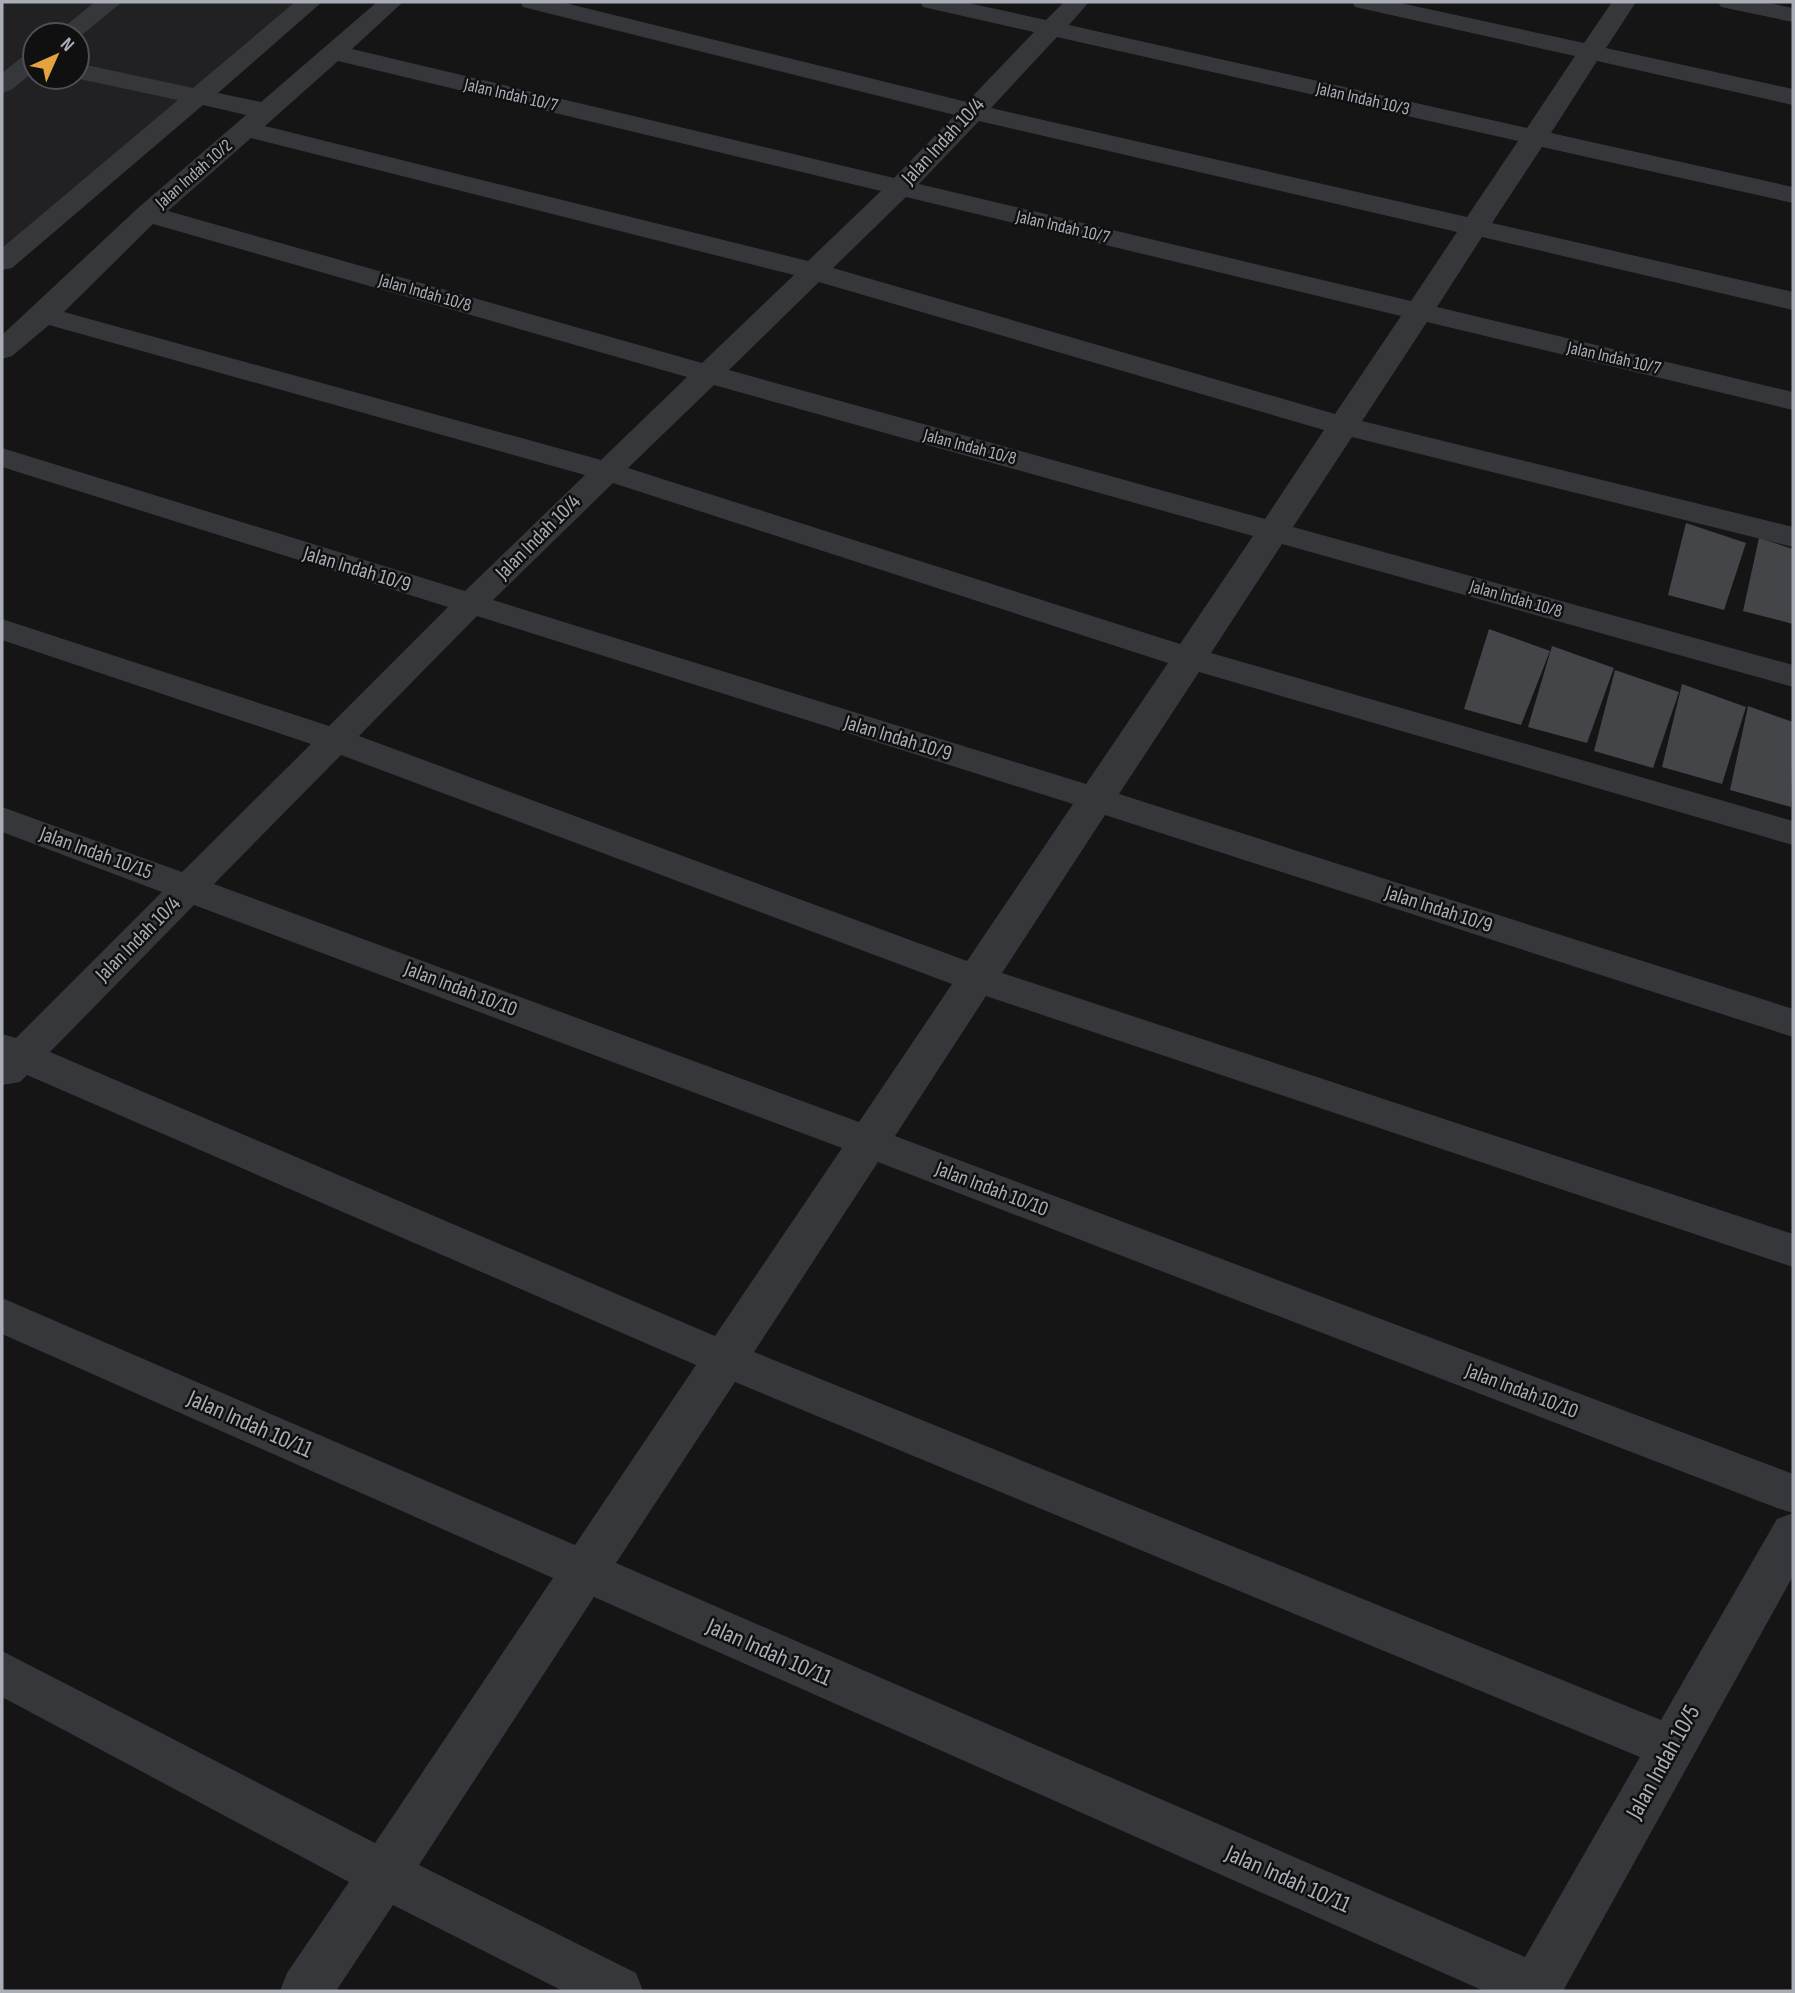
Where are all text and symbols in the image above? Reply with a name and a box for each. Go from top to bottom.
north arrow [21,21,91,91]
text: N [55,33,79,57]
street label: Jalan Indah 10/7 [461,74,561,116]
street label: Jalan Indah 10/3 [1313,78,1412,120]
street label: Jalan Indah 10/4 [896,92,990,190]
street label: Jalan Indah 10/2 [151,135,237,214]
street label: Jalan Indah 10/7 [1013,206,1113,248]
street label: Jalan Indah 10/8 [375,270,474,316]
street label: Jalan Indah 10/7 [1564,337,1664,379]
street label: Jalan Indah 10/8 [920,424,1019,469]
street label: Jalan Indah 10/4 [490,489,586,585]
street label: Jalan Indah 10/9 [299,540,414,597]
street label: Jalan Indah 10/8 [1466,576,1565,622]
street label: Jalan Indah 10/9 [840,709,955,766]
street label: Jalan Indah 10/15 [35,821,156,885]
street label: Jalan Indah 10/9 [1381,880,1496,938]
street label: Jalan Indah 10/4 [90,891,186,987]
street label: Jalan Indah 10/10 [400,956,521,1022]
street label: Jalan Indah 10/10 [931,1156,1052,1222]
street label: Jalan Indah 10/10 [1461,1358,1582,1424]
street label: Jalan Indah 10/11 [182,1383,317,1465]
street label: Jalan Indah 10/11 [701,1611,836,1693]
street label: Jalan Indah 10/5 [1619,1700,1706,1825]
street label: Jalan Indah 10/11 [1220,1838,1355,1920]

